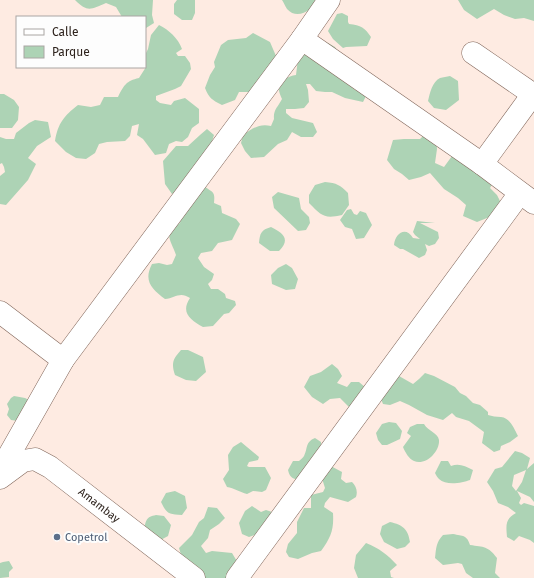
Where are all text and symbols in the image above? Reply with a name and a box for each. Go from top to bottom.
legend [16,16,146,68]
text: Calle [52,25,79,39]
text: Parque [52,45,90,59]
street label: Amambay [76,485,123,525]
place label: Copetrol [65,531,107,544]
marker: Copetrol [52,532,62,542]

